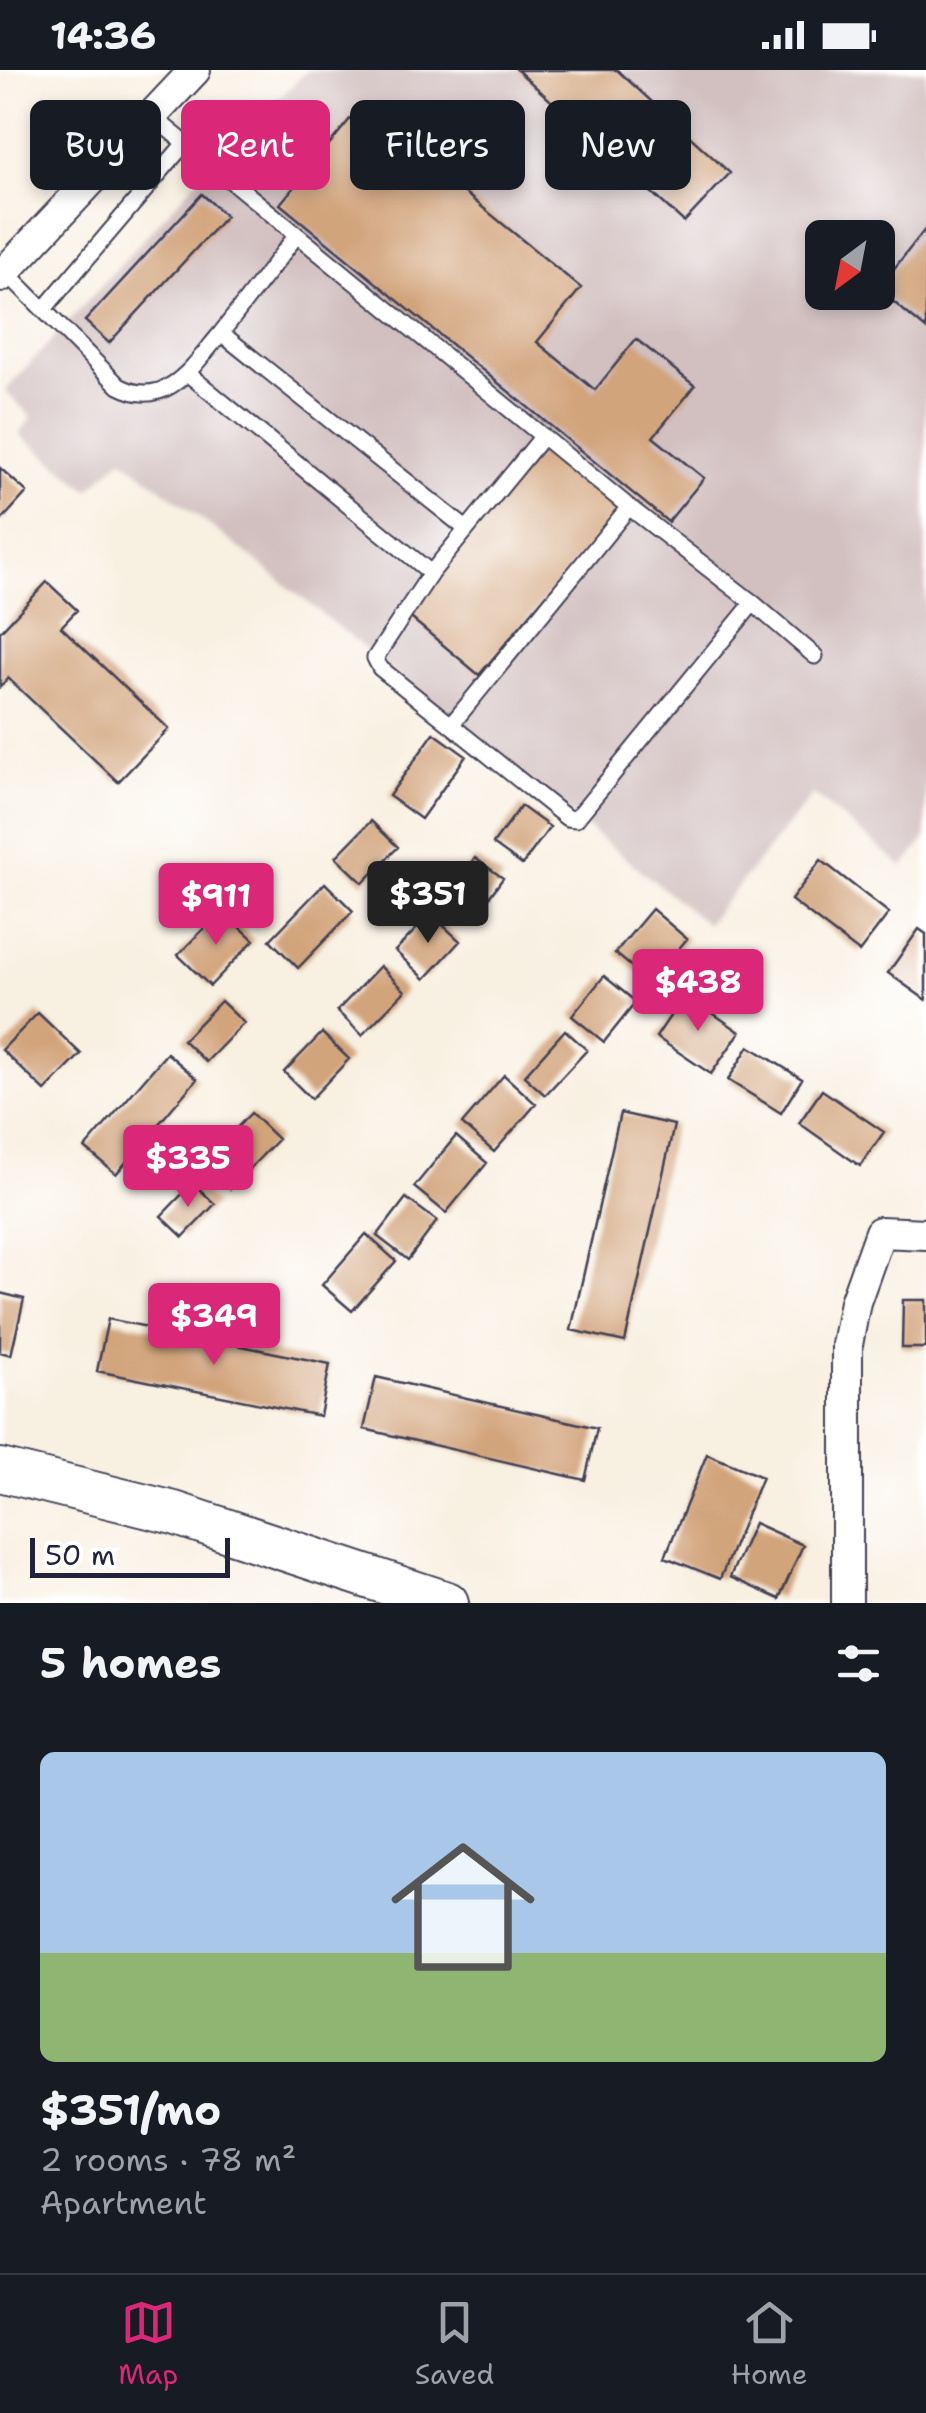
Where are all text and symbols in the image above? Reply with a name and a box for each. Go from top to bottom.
text: 14:36 [50,10,156,61]
chip: Buy [30,100,161,190]
chip: Rent [181,100,330,190]
chip: Filters [350,100,525,190]
chip: New [545,100,691,190]
north arrow [805,220,895,310]
map controls [805,220,895,310]
pin: $351 [369,861,487,946]
pin: $911 [157,863,275,948]
text: $351 [389,872,467,915]
text: $911 [181,874,251,917]
pin: $438 [639,949,757,1034]
text: $438 [654,960,742,1003]
pin: $335 [129,1125,247,1210]
text: $335 [145,1136,231,1179]
pin: $349 [155,1283,273,1368]
text: $349 [170,1294,258,1337]
scale bar [30,1533,230,1578]
text: 50 m [45,1536,115,1574]
text: 5 homes [40,1635,221,1691]
icon: filters [831,1636,886,1691]
icon: home [373,1817,553,1997]
text: $351/mo [40,2082,221,2138]
text: 2 rooms · 78 m² [40,2138,296,2181]
text: Apartment [40,2181,207,2224]
tab: Map [118,2295,178,2393]
tab: Saved [415,2295,494,2393]
tab: Home [731,2295,808,2393]

